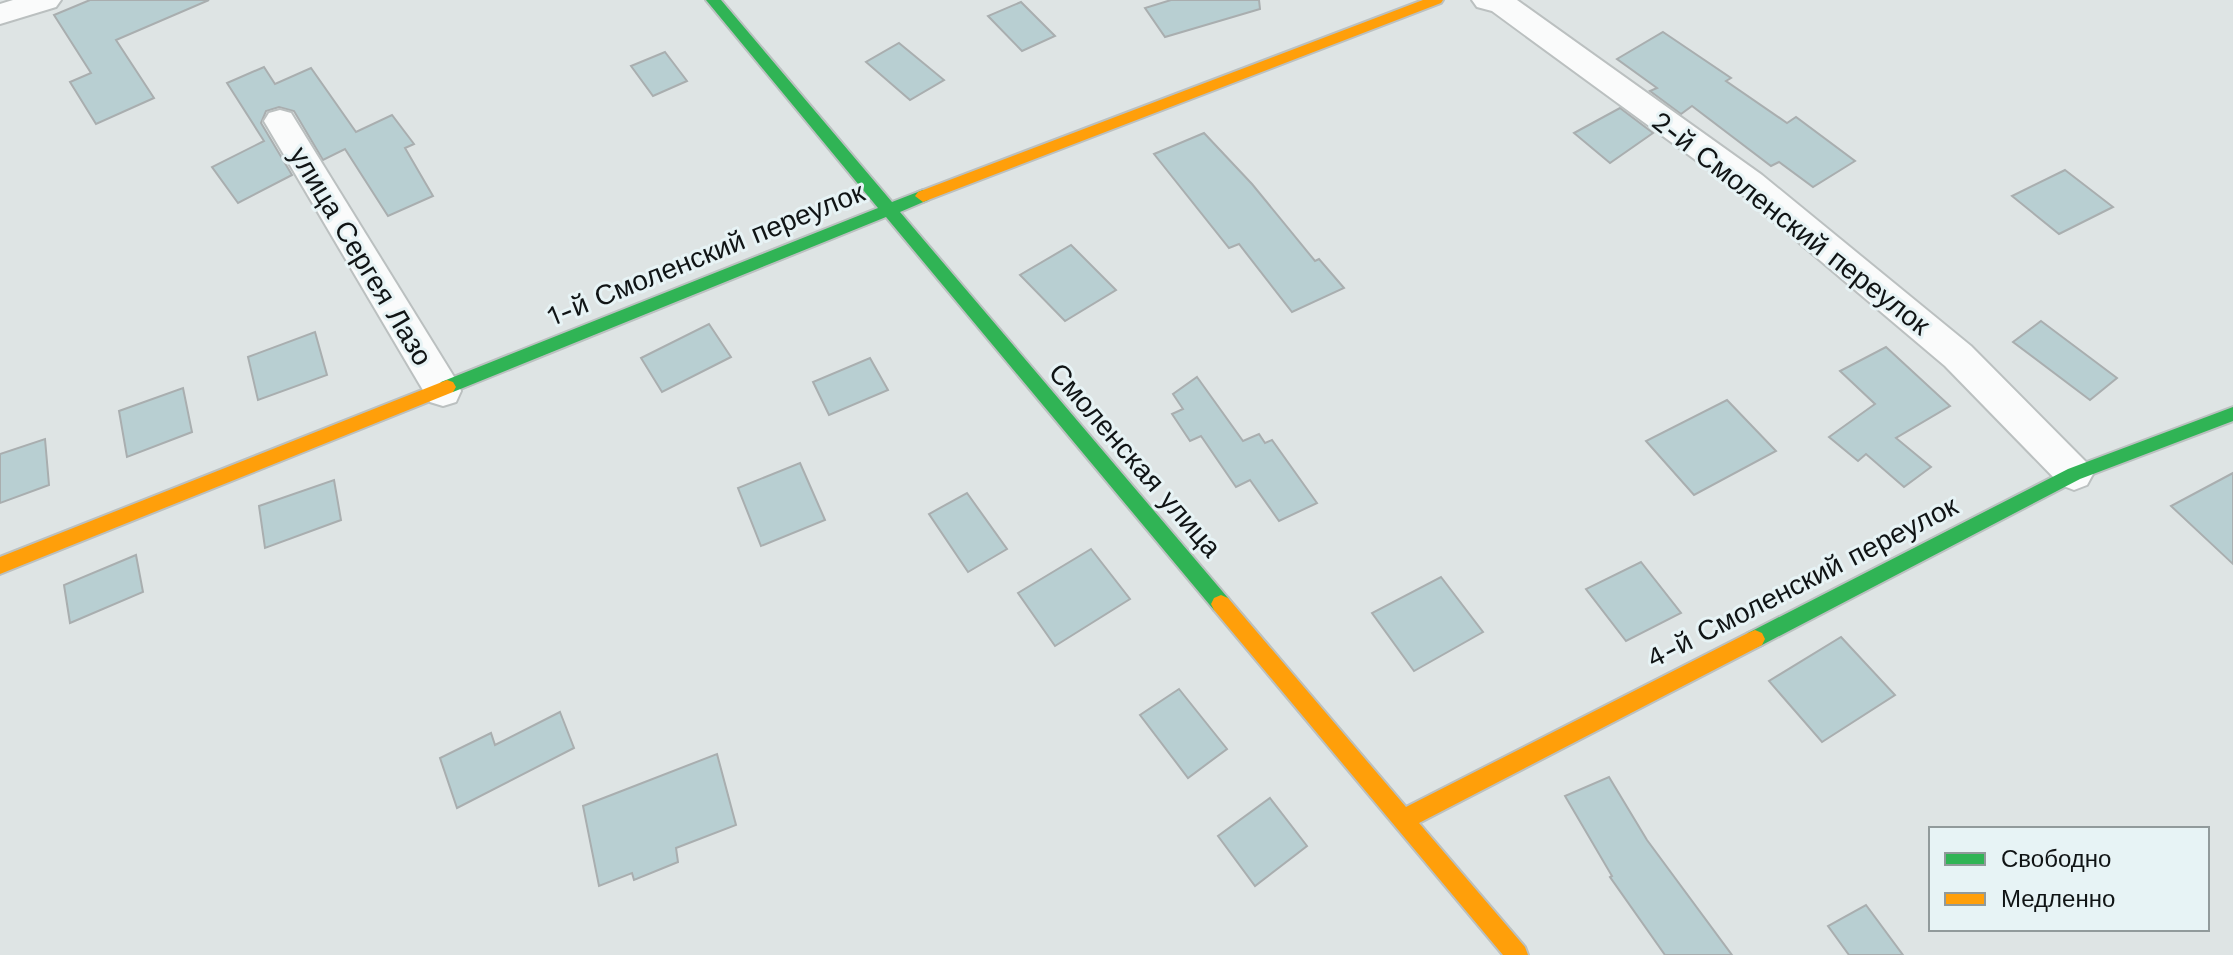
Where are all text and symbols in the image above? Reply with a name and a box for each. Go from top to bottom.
street label: 2-й Смоленский переулок [1645,104,1937,342]
street label: улица Сергея Лазо [283,141,439,371]
street label: 1-й Смоленский переулок [543,175,870,333]
street label: Смоленская улица [1042,356,1228,564]
street label: 4-й Смоленский переулок [1641,489,1964,675]
legend [1929,827,2209,931]
text: Свободно [2001,845,2111,873]
text: Медленно [2001,885,2115,913]

